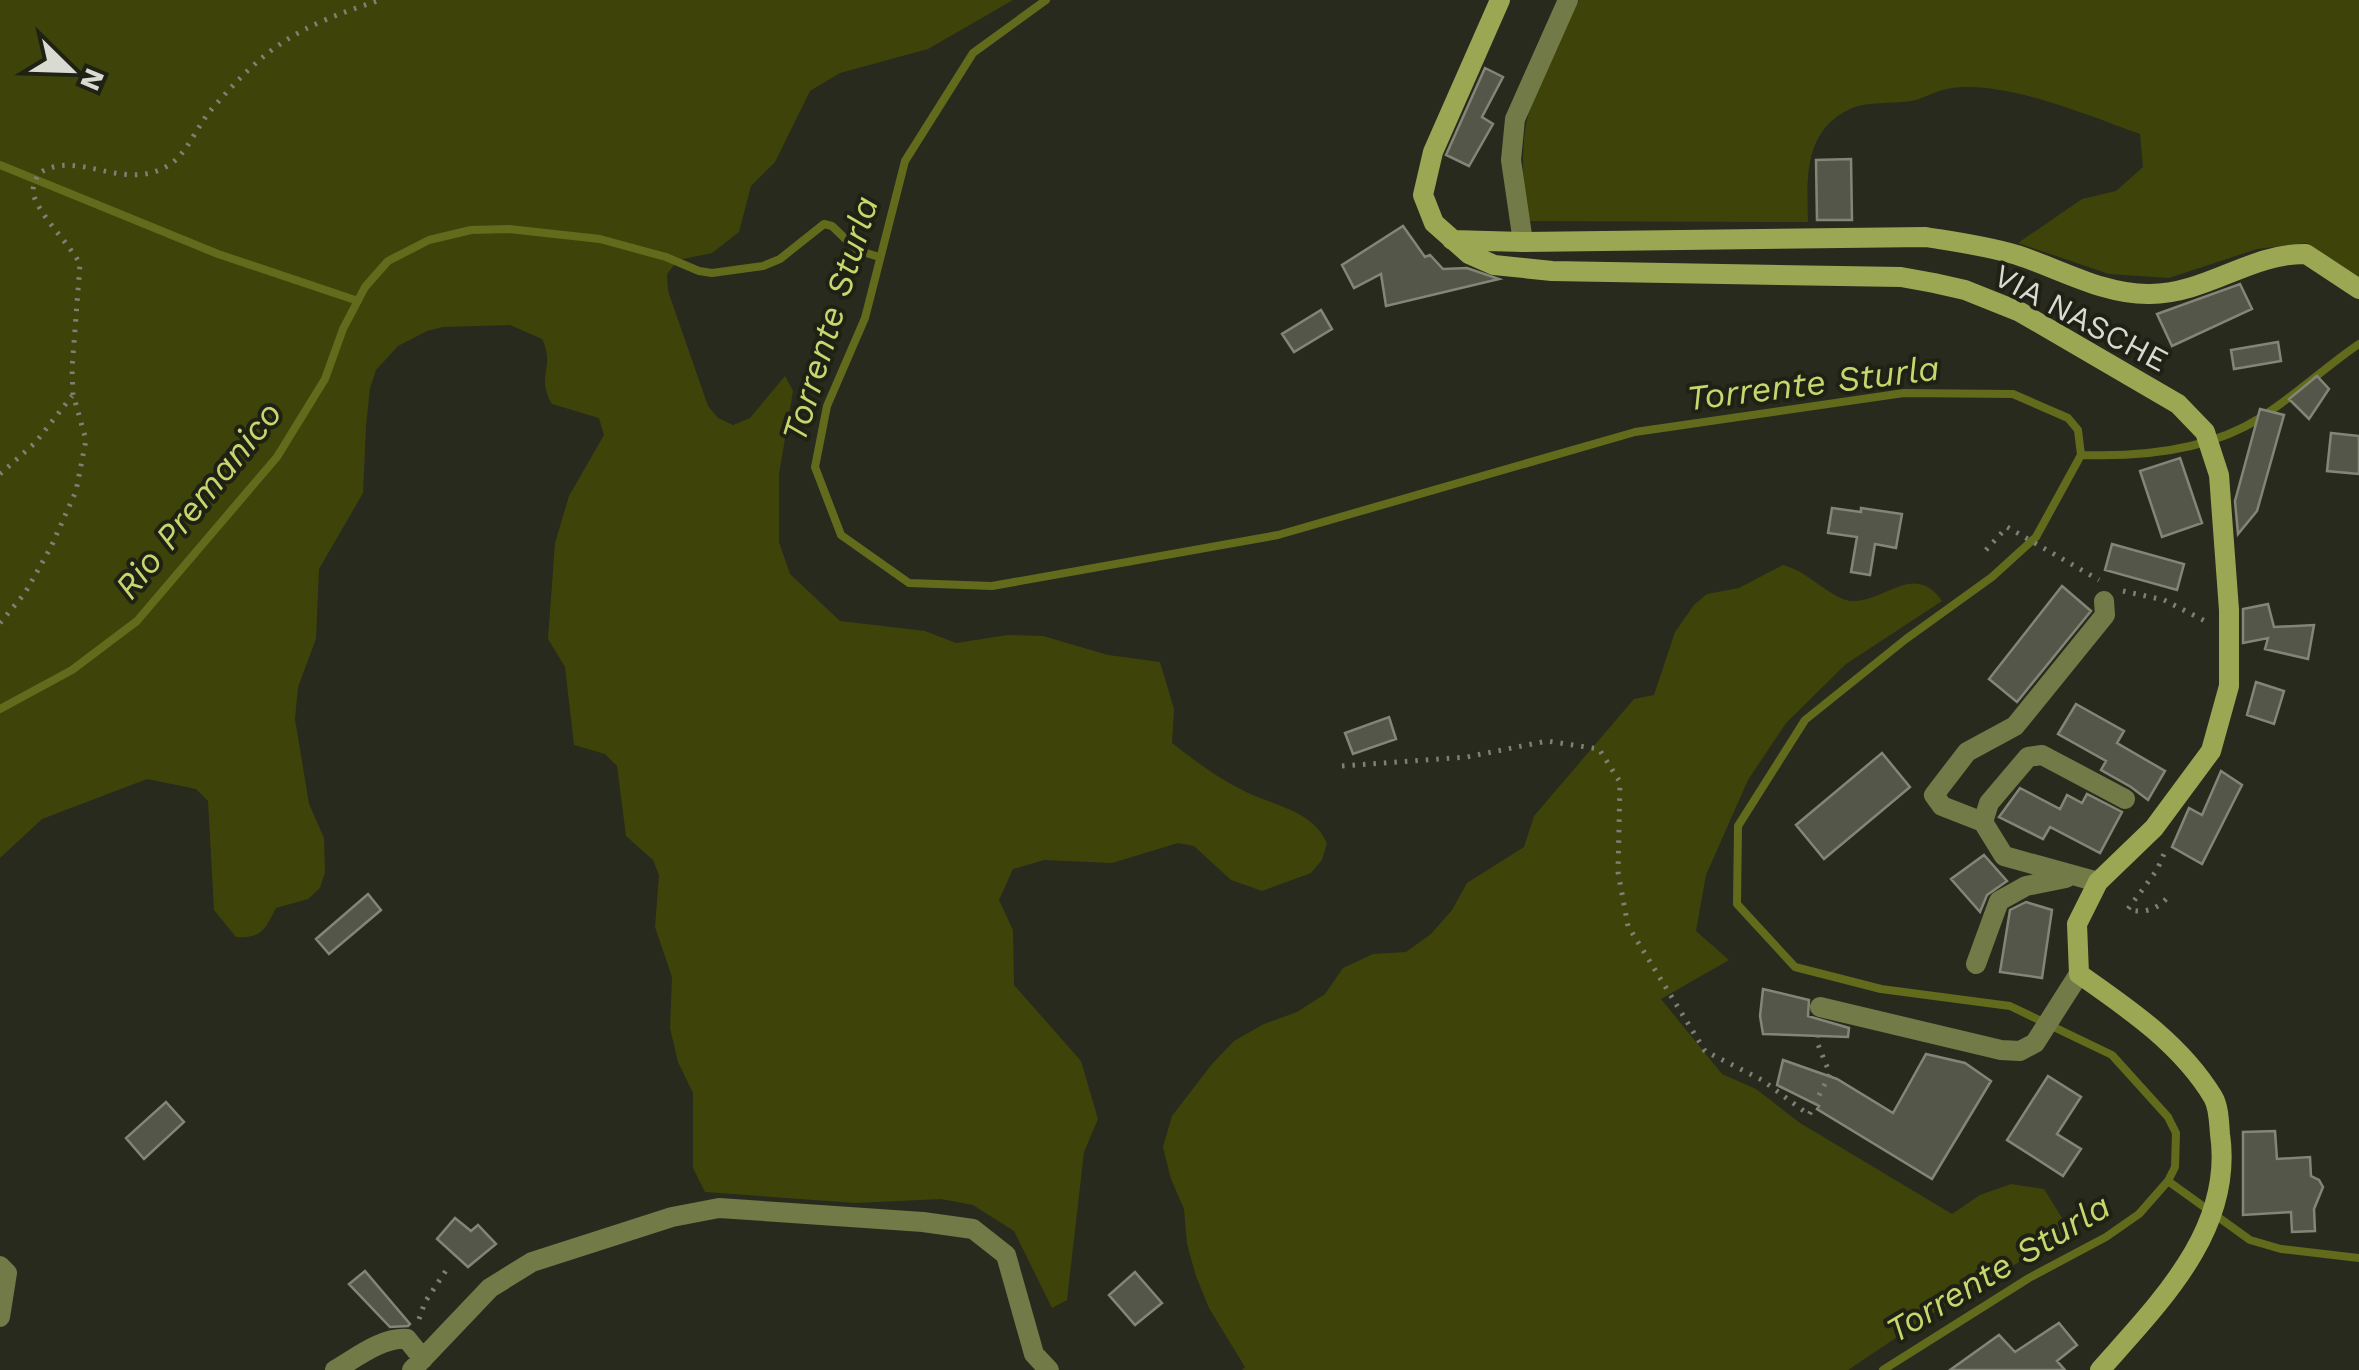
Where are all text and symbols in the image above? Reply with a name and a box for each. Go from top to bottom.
north arrow [20,20,120,120]
text: N [73,64,112,96]
water label: Torrente Sturla [773,191,887,447]
street label: VIA NASCHE [1987,256,2175,380]
water label: Torrente Sturla [1684,347,1942,419]
water label: Rio Premanico [106,393,290,607]
water label: Torrente Sturla [1878,1184,2118,1352]

